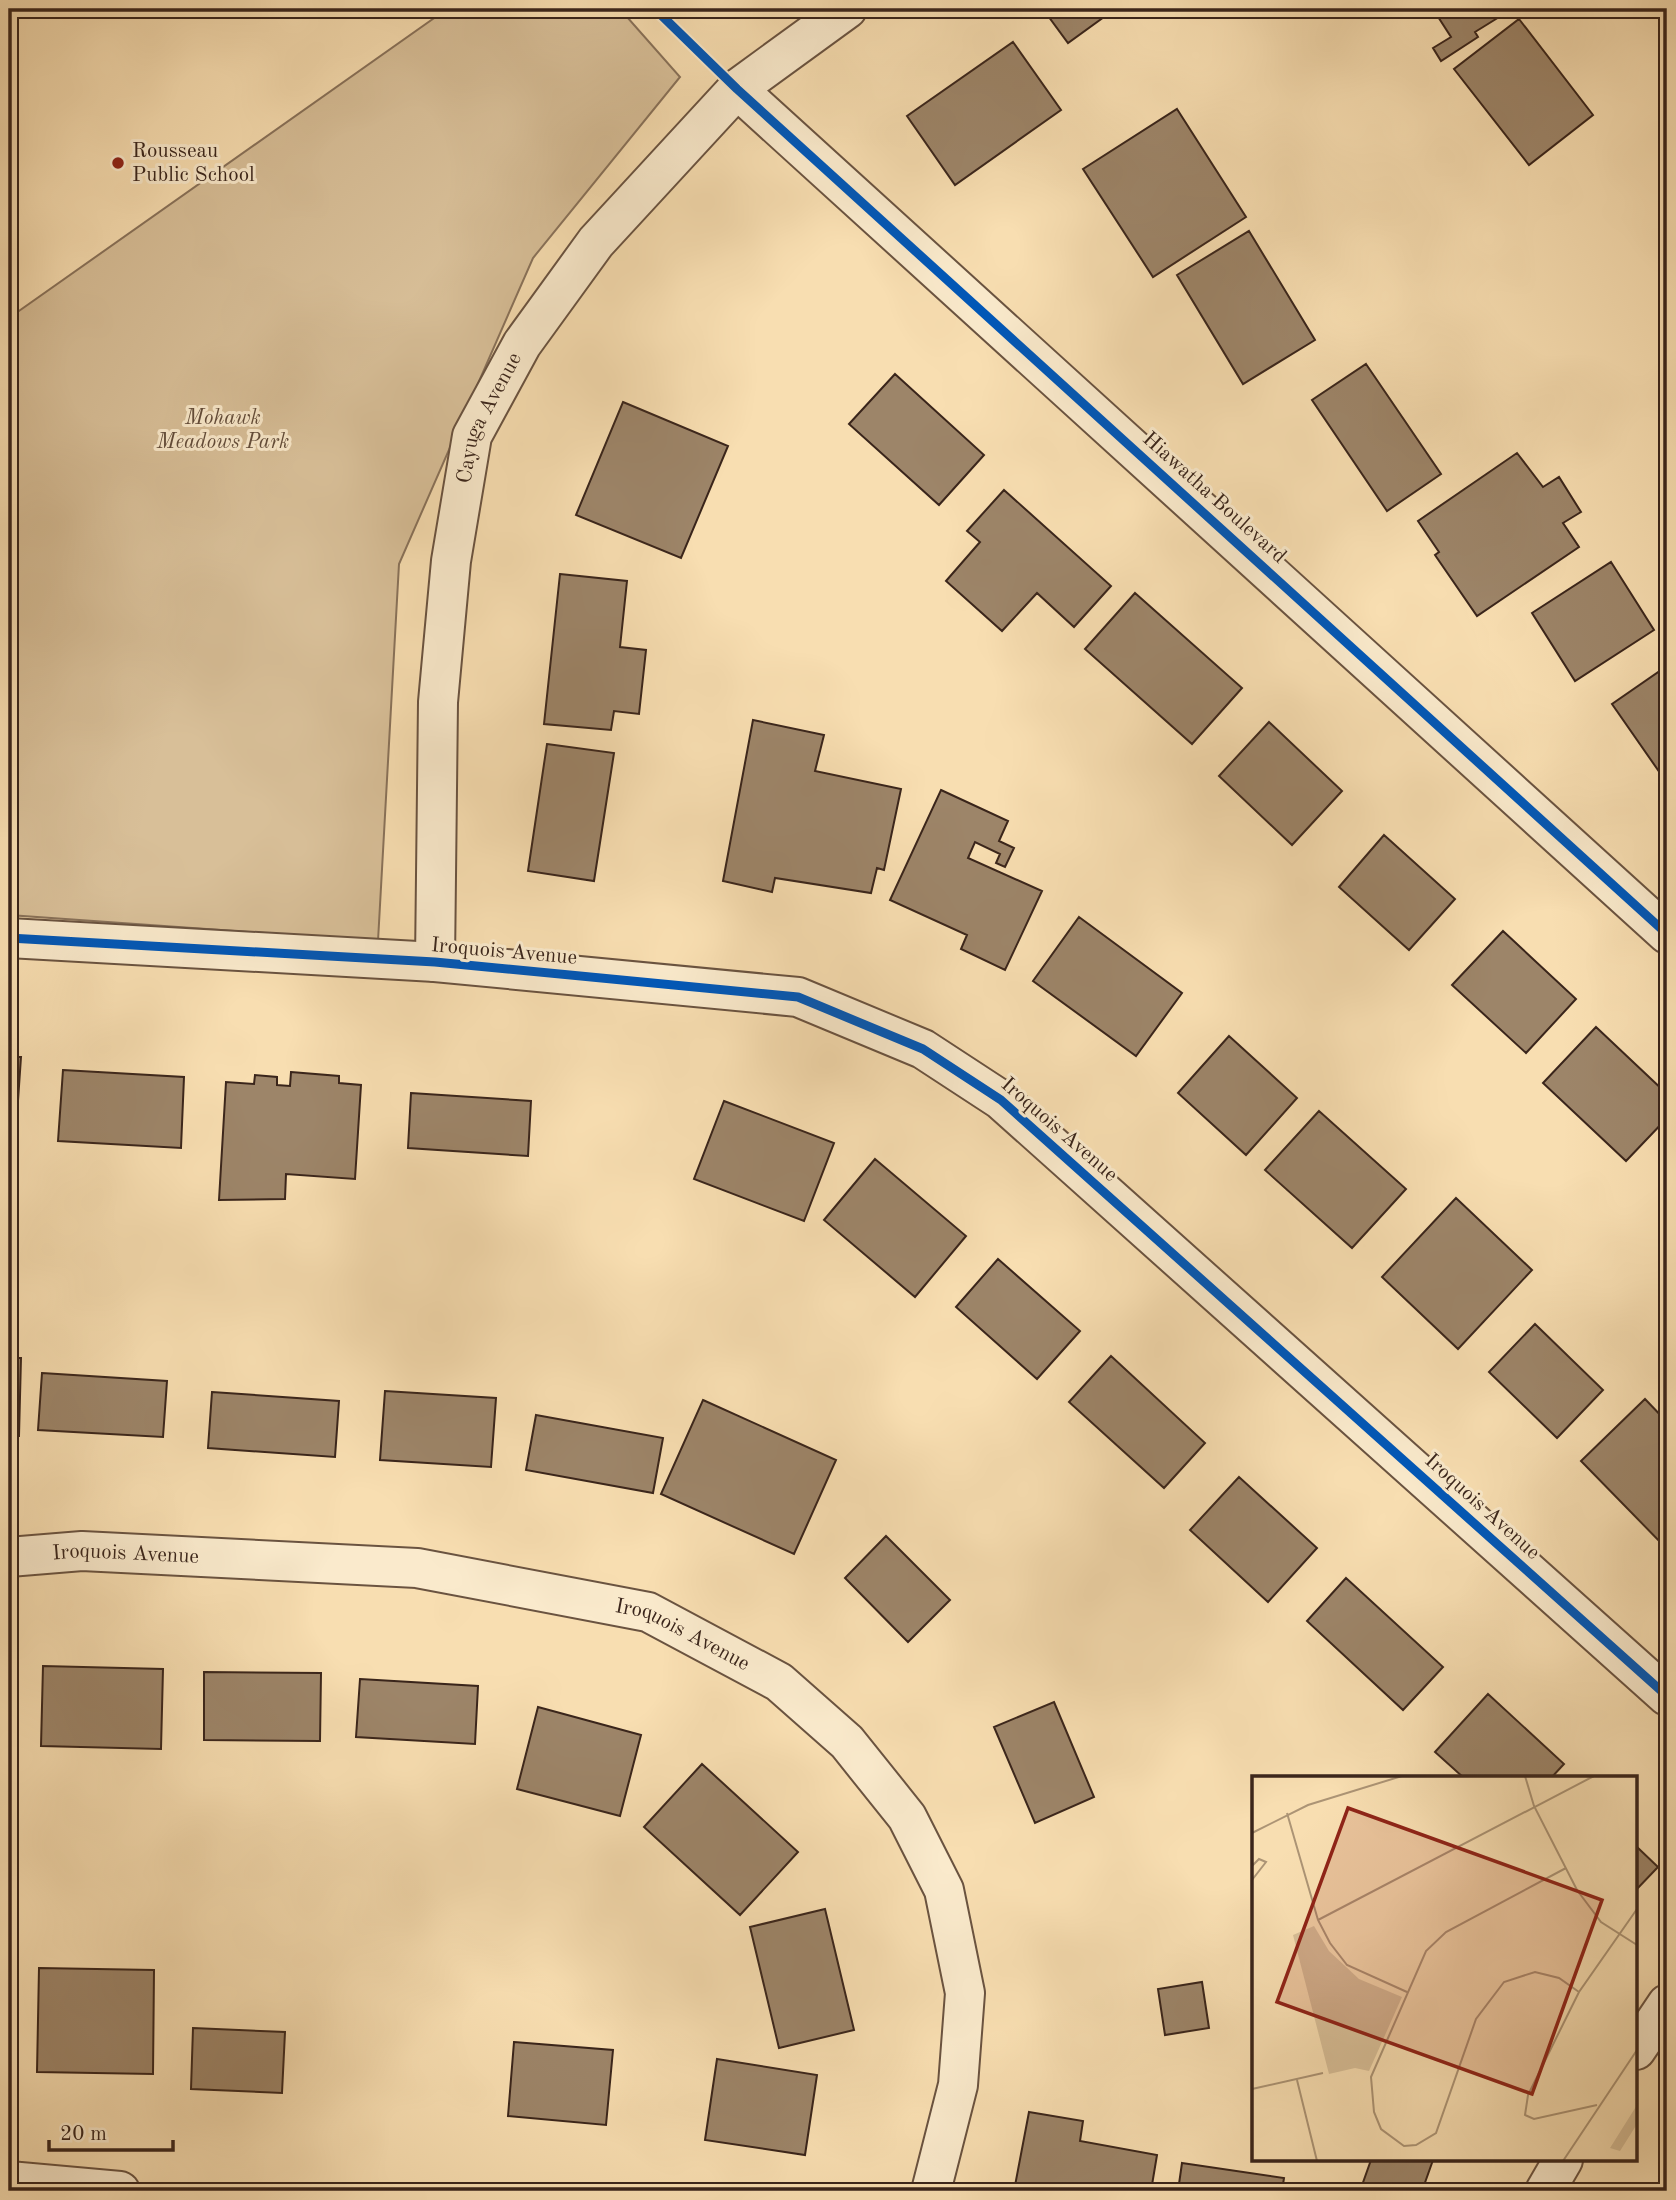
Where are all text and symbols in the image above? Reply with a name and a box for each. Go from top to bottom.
place label: Rousseau Public School [132,141,255,186]
marker: Rousseau Public School [110,155,126,171]
street label: Cayuga Avenue [454,349,526,485]
park label: Mohawk Meadows Park [156,408,289,453]
street label: Hiawatha Boulevard [1138,428,1290,568]
street label: Iroquois Avenue [430,935,578,969]
street label: Iroquois Avenue [997,1074,1121,1186]
street label: Iroquois Avenue [1420,1450,1544,1564]
street label: Iroquois Avenue [52,1540,200,1567]
street label: Iroquois Avenue [613,1595,753,1675]
inset map [1252,1776,1638,2162]
scale bar [49,2109,173,2153]
text: 20 m [60,2124,107,2145]

